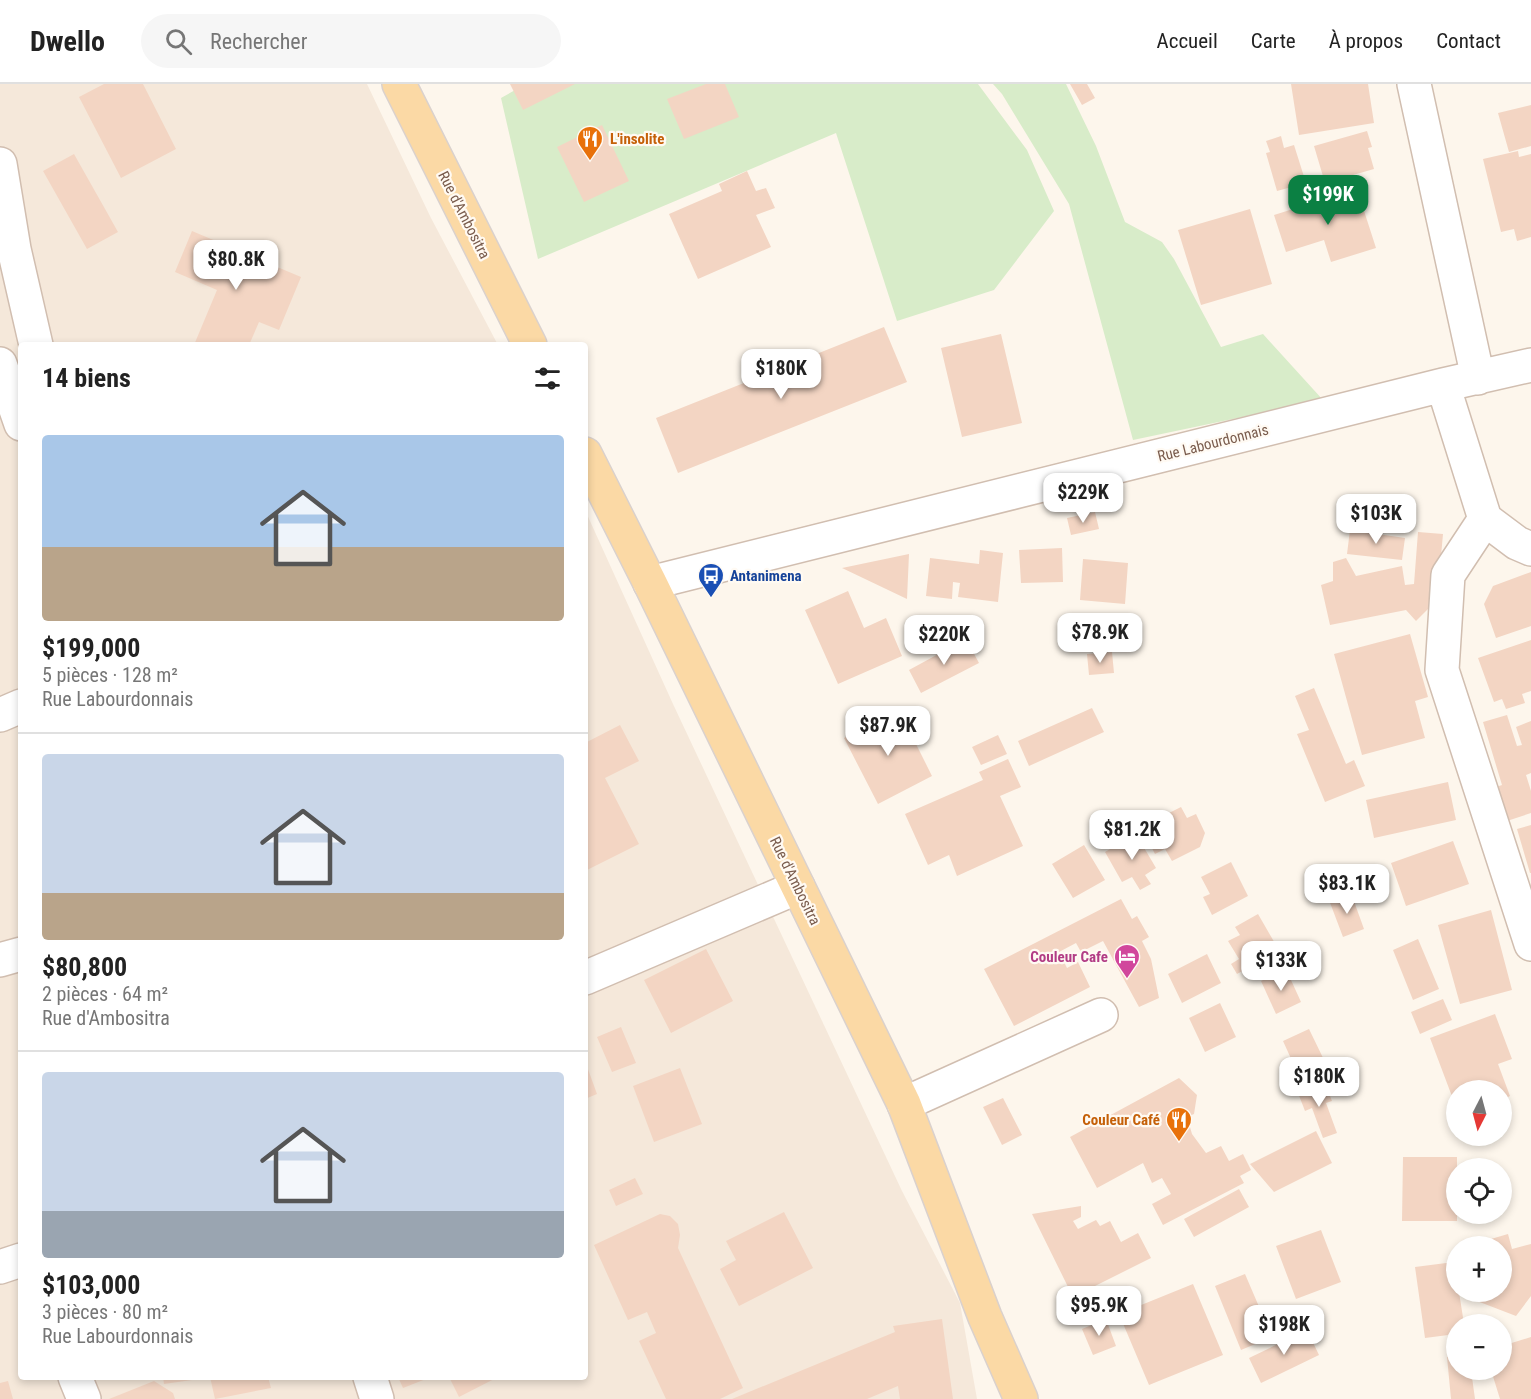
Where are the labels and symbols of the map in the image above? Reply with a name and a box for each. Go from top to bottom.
restaurant icon: L'insolite [575,124,605,162]
place label: L'insolite [610,130,664,148]
street label: Rue d'Ambositra [434,168,494,262]
pin: $199K [1286,175,1370,226]
pin: $80.8K [187,240,285,291]
pin: $180K [739,349,823,400]
street label: Rue Labourdonnais [1156,420,1270,465]
pin: $229K [1041,473,1125,524]
pin: $103K [1334,494,1418,545]
bus stop icon: Antanimena [696,561,726,599]
place label: Antanimena [730,567,802,585]
pin: $78.9K [1051,613,1149,664]
pin: $220K [902,615,986,666]
pin: $87.9K [839,706,937,757]
pin: $81.2K [1083,810,1181,861]
street label: Rue d'Ambositra [766,834,824,928]
pin: $83.1K [1298,864,1396,915]
pin: $133K [1239,941,1323,992]
hotel icon: Couleur Cafe [1112,942,1142,980]
place label: Couleur Cafe [1030,948,1108,966]
pin: $180K [1277,1057,1361,1108]
north arrow [1446,1080,1512,1146]
restaurant icon: Couleur Café [1164,1105,1194,1143]
place label: Couleur Café [1082,1111,1160,1129]
pin: $95.9K [1050,1286,1148,1337]
pin: $198K [1242,1305,1326,1356]

